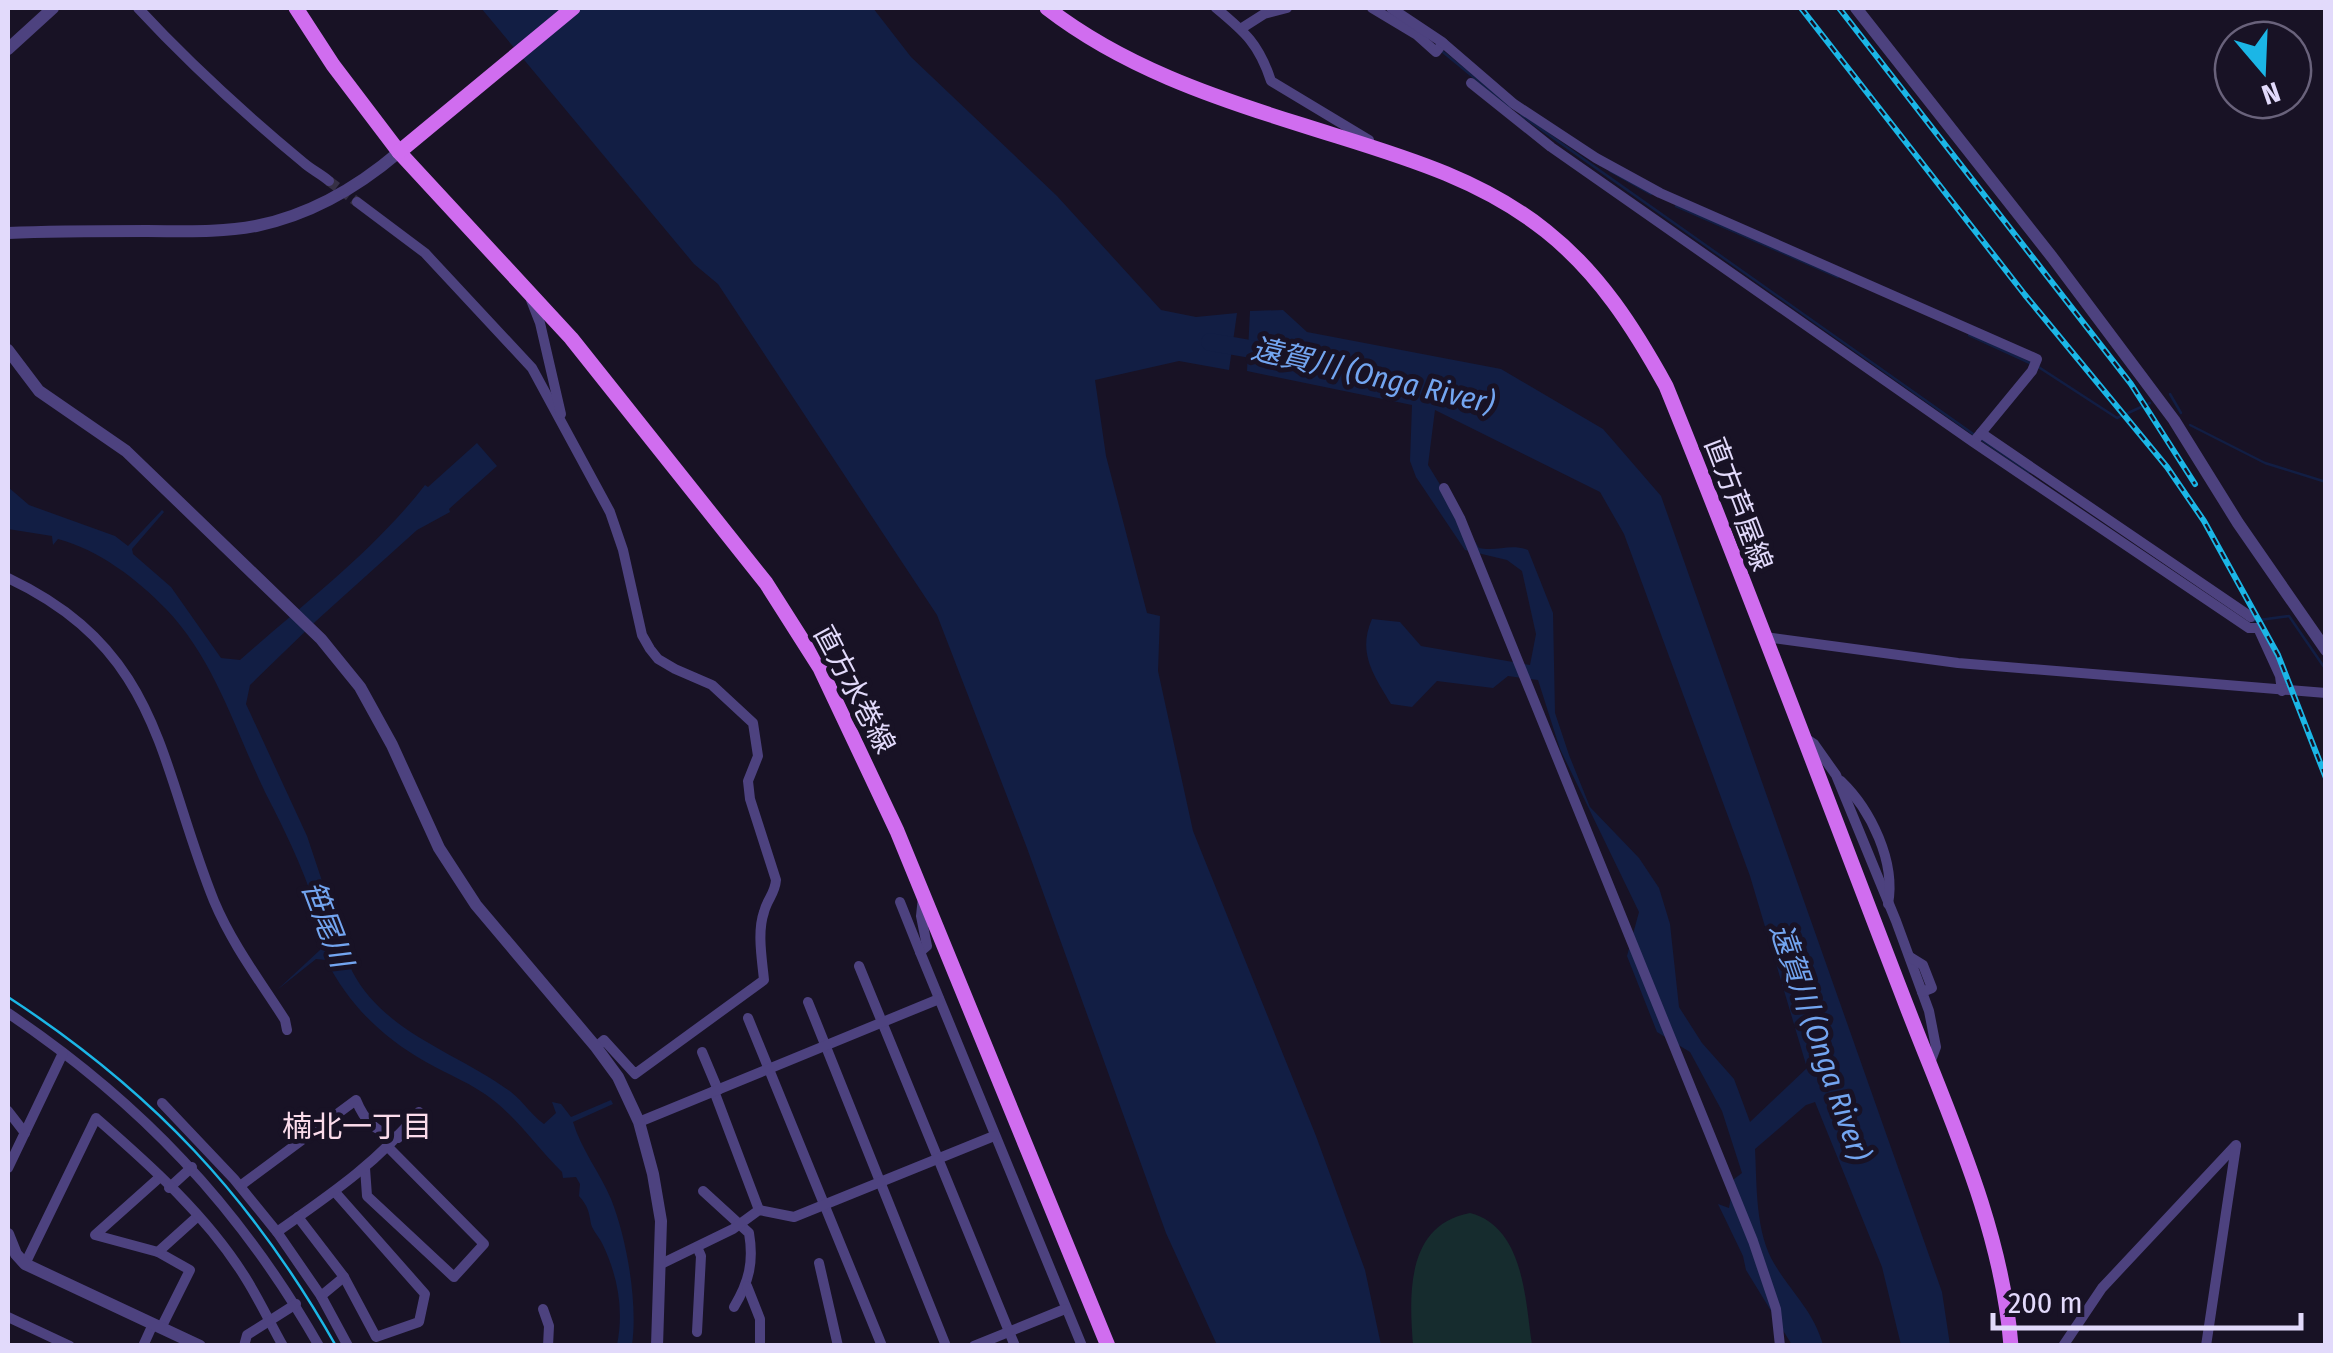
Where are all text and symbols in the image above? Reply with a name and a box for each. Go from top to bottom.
north arrow [2213,20,2313,120]
text: N [2258,75,2284,111]
water label: 遠賀川 (Onga River) [1248,331,1498,422]
street label: 直方芦屋線 [1698,433,1779,575]
street label: 直方水巻線 [807,620,902,759]
water label: 笹尾川 [294,876,361,975]
water label: 遠賀川 (Onga River) [1763,919,1878,1166]
district label: 楠北一丁目 [282,1109,432,1145]
scale bar [1993,1268,2300,1330]
text: 200 m [2008,1285,2083,1321]

